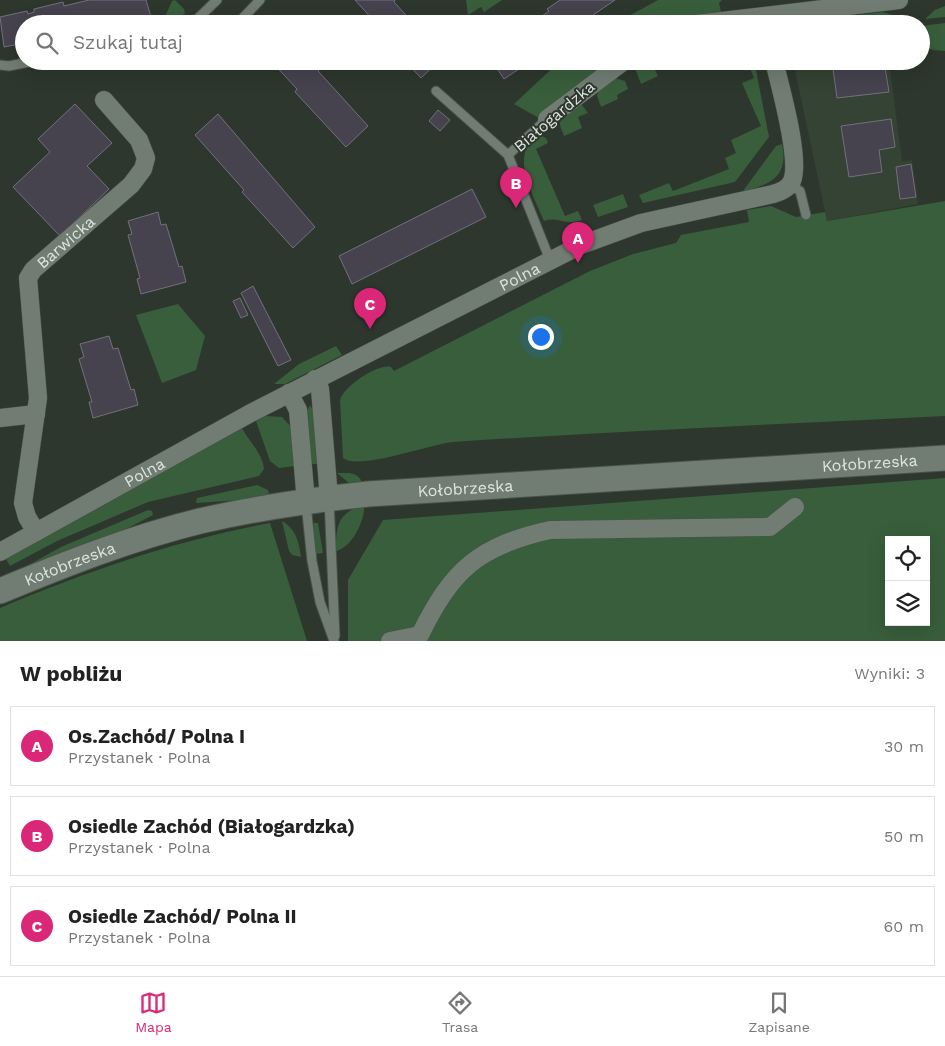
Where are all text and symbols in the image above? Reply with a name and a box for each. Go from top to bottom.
search box [15,15,930,70]
icon: search [33,29,61,57]
text: Szukaj tutaj [73,31,183,54]
street label: Białogardzka [510,77,599,156]
pin: B [500,167,532,208]
street label: Barwicka [33,212,99,273]
pin: A [562,222,594,263]
street label: Polna [496,259,543,295]
pin: C [354,288,386,329]
your location [528,324,554,350]
street label: Kołobrzeska [821,451,918,476]
street label: Polna [121,454,168,491]
street label: Kołobrzeska [417,476,514,501]
map controls [885,536,930,626]
button: locate [885,536,930,581]
street label: Kołobrzeska [22,538,118,590]
button: layers [885,581,930,626]
text: W pobliżu [20,661,122,686]
text: Wyniki: 3 [854,664,925,683]
text: Os.Zachód/ Polna I [68,725,245,748]
text: A [32,737,42,756]
text: 30 m [884,737,924,756]
text: Przystanek · Polna [68,748,211,767]
text: Osiedle Zachód (Białogardzka) [68,815,355,838]
text: B [32,827,42,846]
text: 50 m [884,827,924,846]
text: Przystanek · Polna [68,838,211,857]
text: Osiedle Zachód/ Polna II [68,905,297,928]
text: C [32,917,42,936]
text: 60 m [884,917,924,936]
text: Przystanek · Polna [68,928,211,947]
tab: Mapa [135,989,172,1035]
tab: Trasa [442,989,478,1035]
tab: Zapisane [749,989,810,1035]

